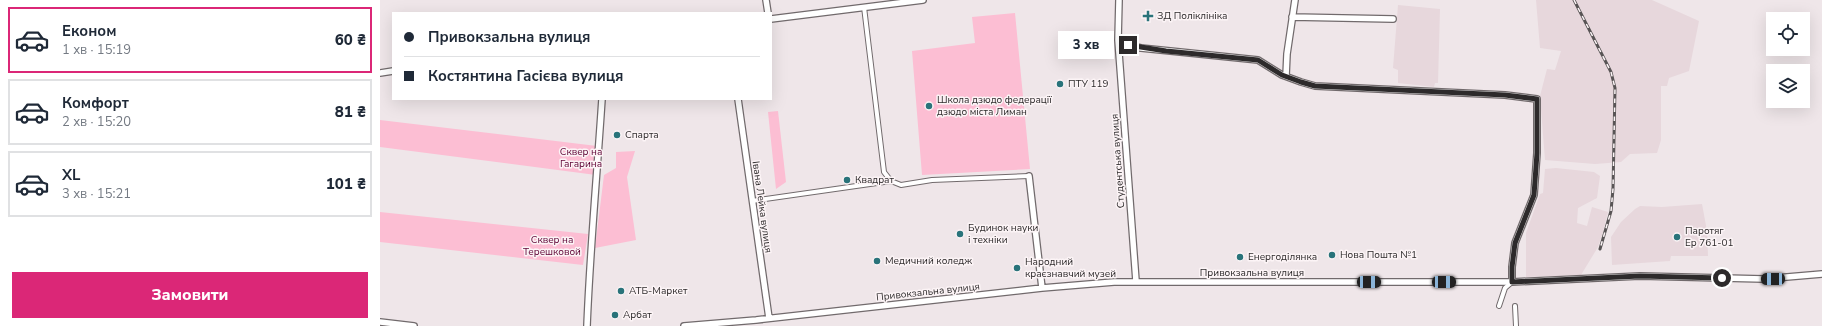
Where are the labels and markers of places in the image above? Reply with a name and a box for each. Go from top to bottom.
place label: ЗД Поліклініка [1157,9,1227,23]
marker: ЗД Поліклініка [1142,10,1154,22]
place label: ПТУ 119 [1068,77,1109,91]
marker: ПТУ 119 [1055,79,1065,89]
place label: Школа дзюдо федерації дзюдо міста Лиман [937,93,1052,119]
marker: Школа дзюдо федерації дзюдо міста Лиман [924,101,934,111]
place label: Спарта [625,128,659,142]
marker: Спарта [612,130,622,140]
place label: Квадрат [855,173,895,187]
marker: Квадрат [842,175,852,185]
place label: Будинок науки і техніки [968,221,1039,247]
place label: Паротяг Ер 761-01 [1685,224,1734,250]
marker: Будинок науки і техніки [955,229,965,239]
marker: Паротяг Ер 761-01 [1672,232,1682,242]
place label: Нова Пошта №1 [1340,248,1417,262]
place label: Енергоділянка [1248,250,1317,264]
marker: Нова Пошта №1 [1327,250,1337,260]
marker: Енергоділянка [1235,252,1245,262]
place label: Медичний коледж [885,254,972,268]
place label: Народний краєзнавчий музей [1025,255,1116,281]
marker: Медичний коледж [872,256,882,266]
marker: Народний краєзнавчий музей [1012,263,1022,273]
place label: АТБ-Маркет [629,284,688,298]
marker: АТБ-Маркет [616,286,626,296]
place label: Арбат [623,308,652,322]
marker: Арбат [610,310,620,320]

